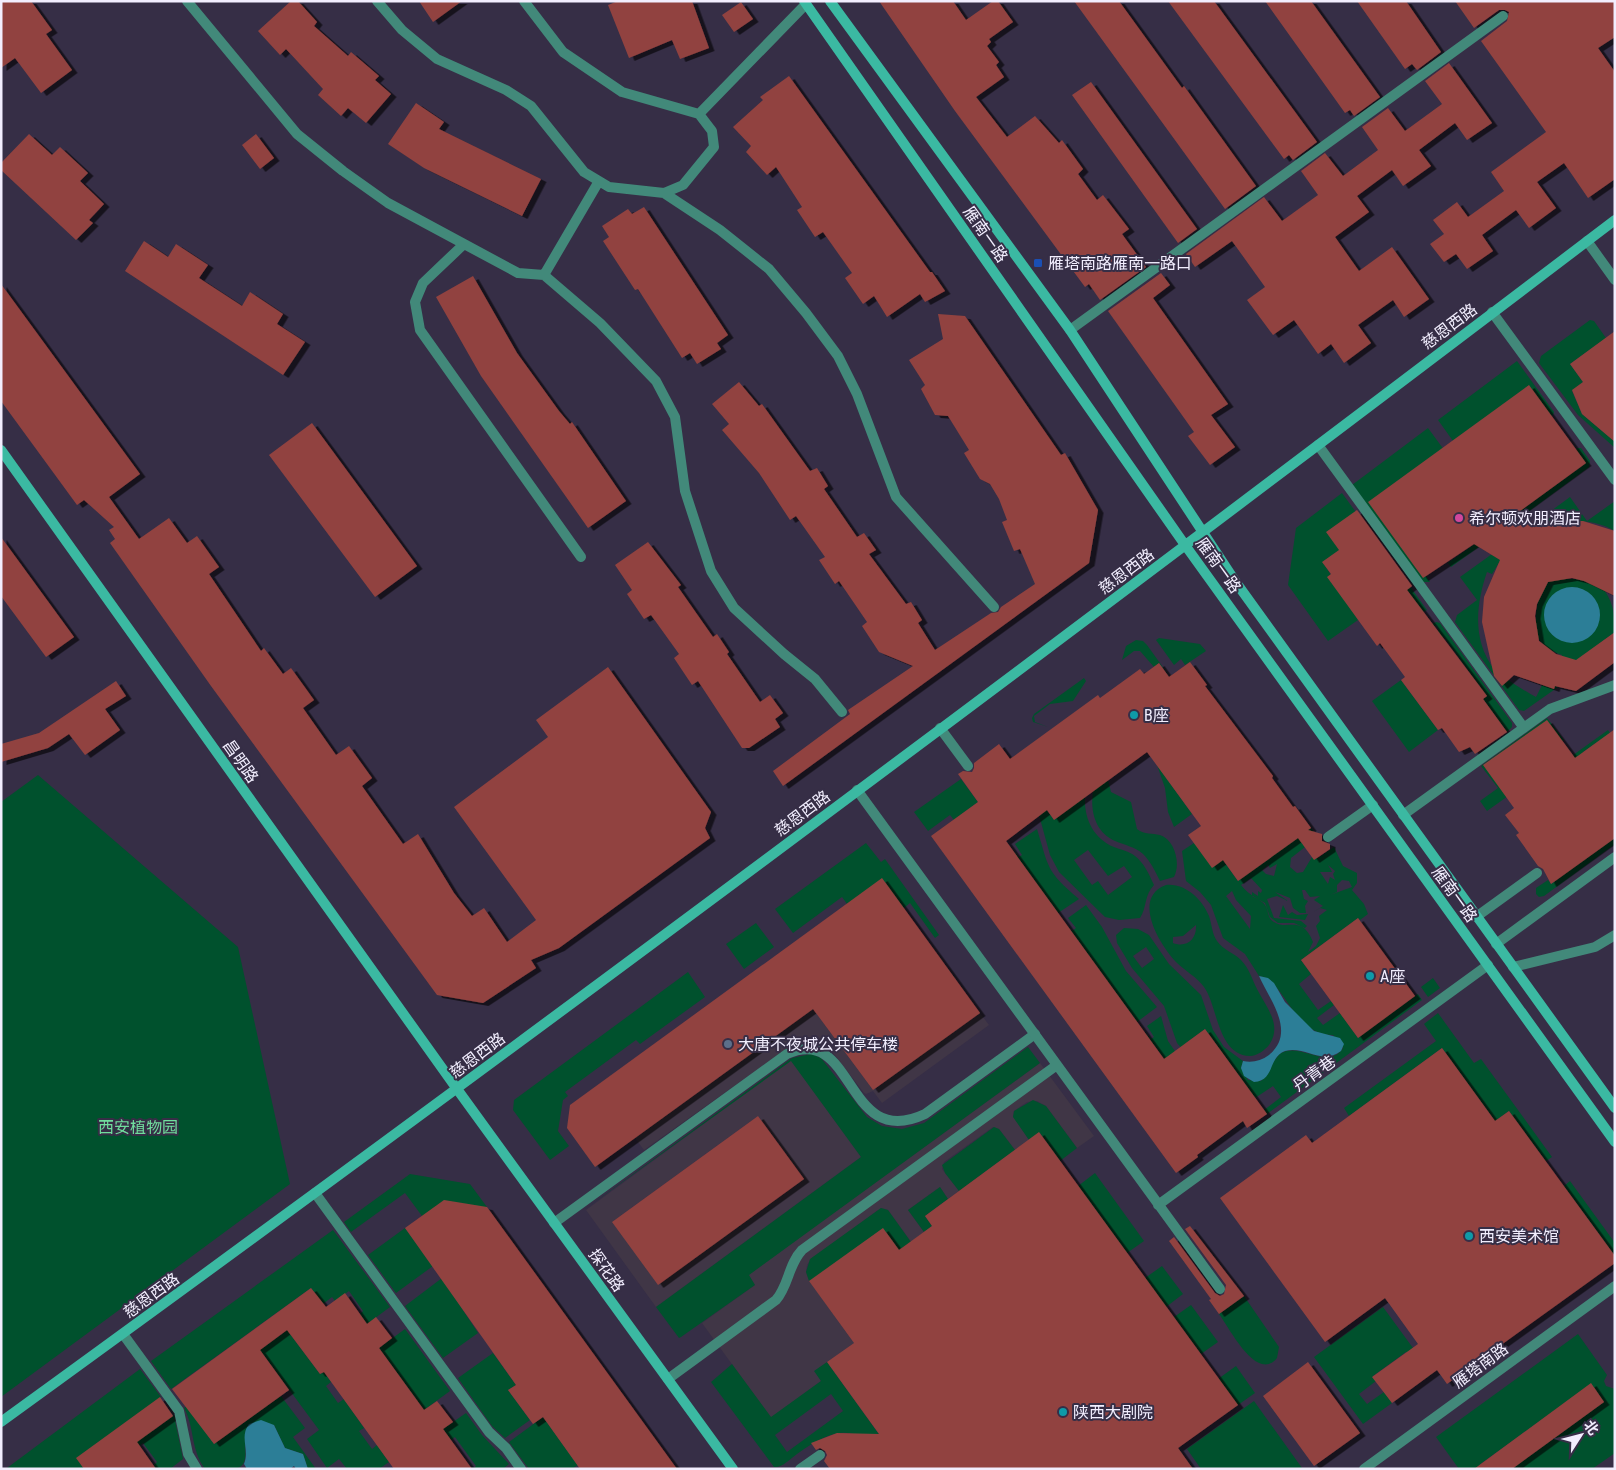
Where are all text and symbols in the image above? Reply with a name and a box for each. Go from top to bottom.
street label: 雁南一路 [959,203,1012,266]
place label: 雁塔南路雁南一路口 [1048,254,1192,273]
marker: 雁塔南路雁南一路口 [1032,257,1044,269]
street label: 慈恩西路 [1418,300,1481,353]
place label: 希尔顿欢朋酒店 [1469,509,1581,528]
marker: 希尔顿欢朋酒店 [1453,512,1465,524]
street label: 雁南一路 [1192,534,1245,597]
street label: 慈恩西路 [1095,545,1158,598]
place label: B座 [1144,706,1169,725]
marker: B座 [1128,709,1140,721]
street label: 昌明路 [219,736,262,786]
street label: 慈恩西路 [771,787,834,840]
street label: 雁南一路 [1428,863,1481,926]
place label: A座 [1380,967,1405,986]
marker: A座 [1364,970,1376,982]
street label: 慈恩西路 [446,1029,509,1082]
place label: 大唐不夜城公共停车楼 [738,1035,898,1054]
marker: 大唐不夜城公共停车楼 [722,1038,734,1050]
street label: 丹青巷 [1289,1052,1339,1095]
park label: 西安植物园 [98,1118,178,1137]
place label: 西安美术馆 [1479,1227,1559,1246]
marker: 西安美术馆 [1463,1230,1475,1242]
street label: 探花路 [585,1245,628,1295]
street label: 慈恩西路 [120,1269,183,1322]
street label: 雁塔南路 [1449,1339,1512,1392]
place label: 陕西大剧院 [1073,1403,1153,1422]
marker: 陕西大剧院 [1057,1406,1069,1418]
north arrow [1556,1410,1606,1460]
text: 北 [1581,1417,1602,1438]

